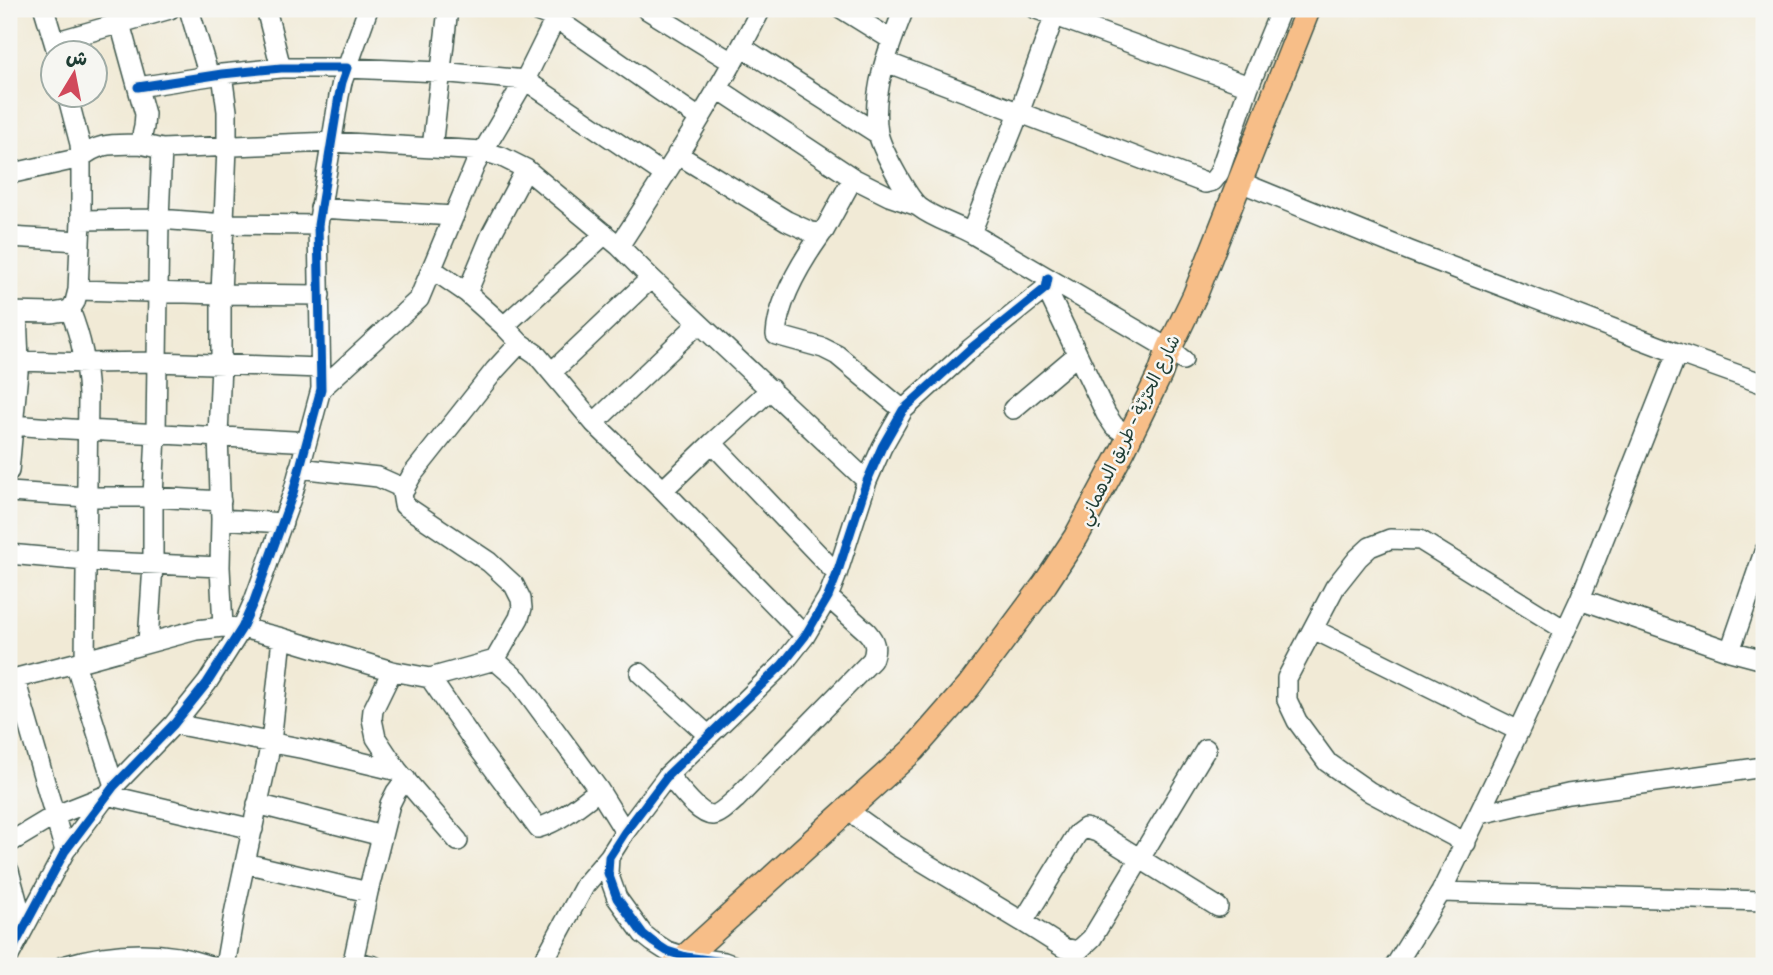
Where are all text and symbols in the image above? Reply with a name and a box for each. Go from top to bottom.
north arrow [38,38,108,108]
text: ش [64,45,89,72]
street label: شارع الحرّيّة - طريق الدهماني [1073,331,1189,531]

